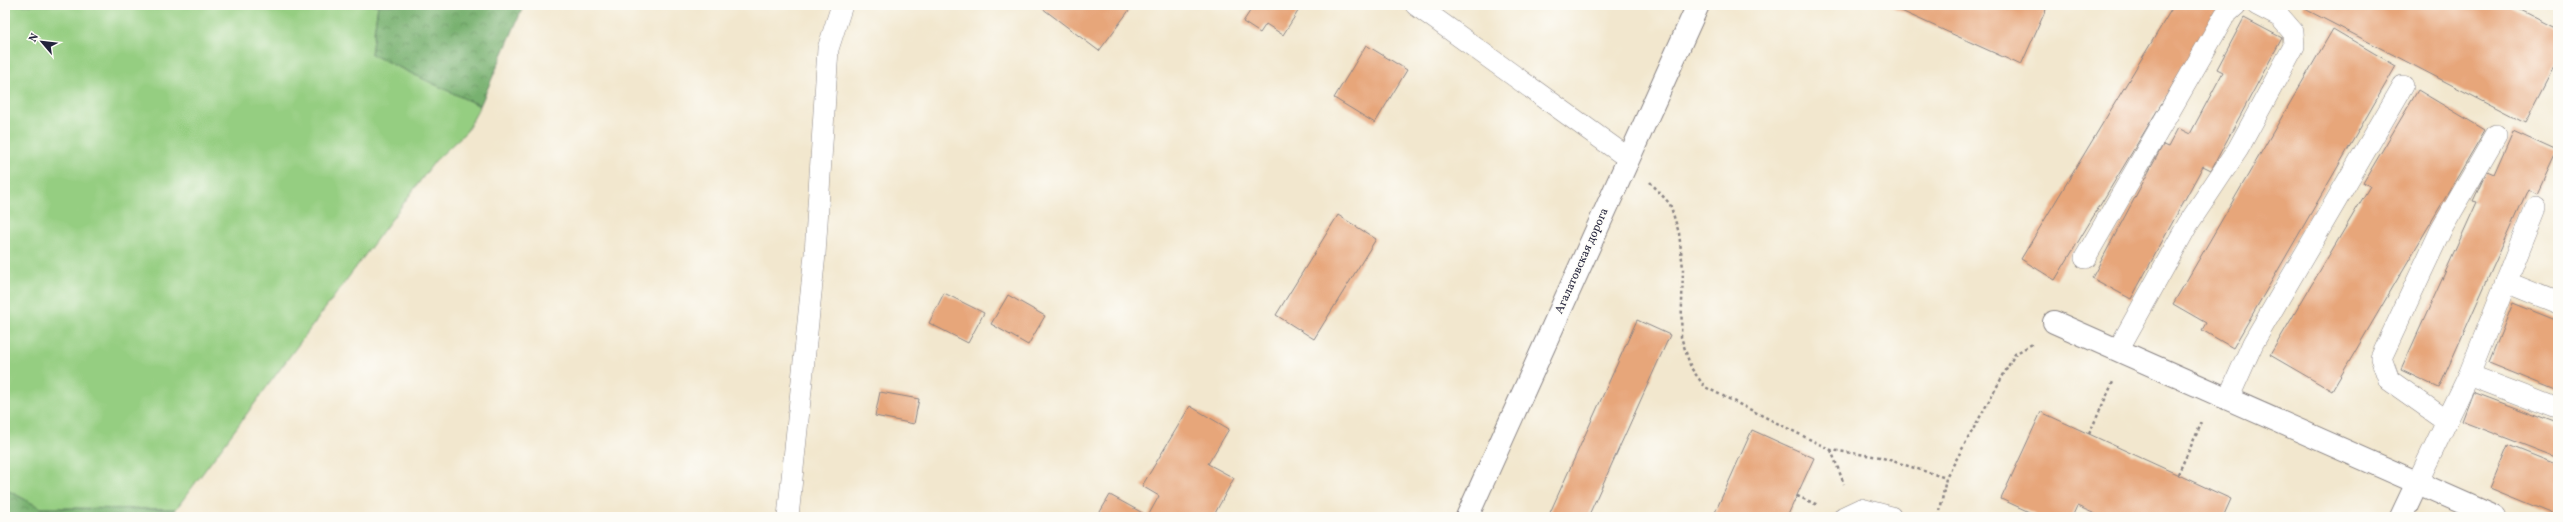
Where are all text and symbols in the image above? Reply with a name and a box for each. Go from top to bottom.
north arrow [22,22,62,62]
text: N [26,31,43,45]
street label: Агалатовская дорога [1551,206,1613,316]

